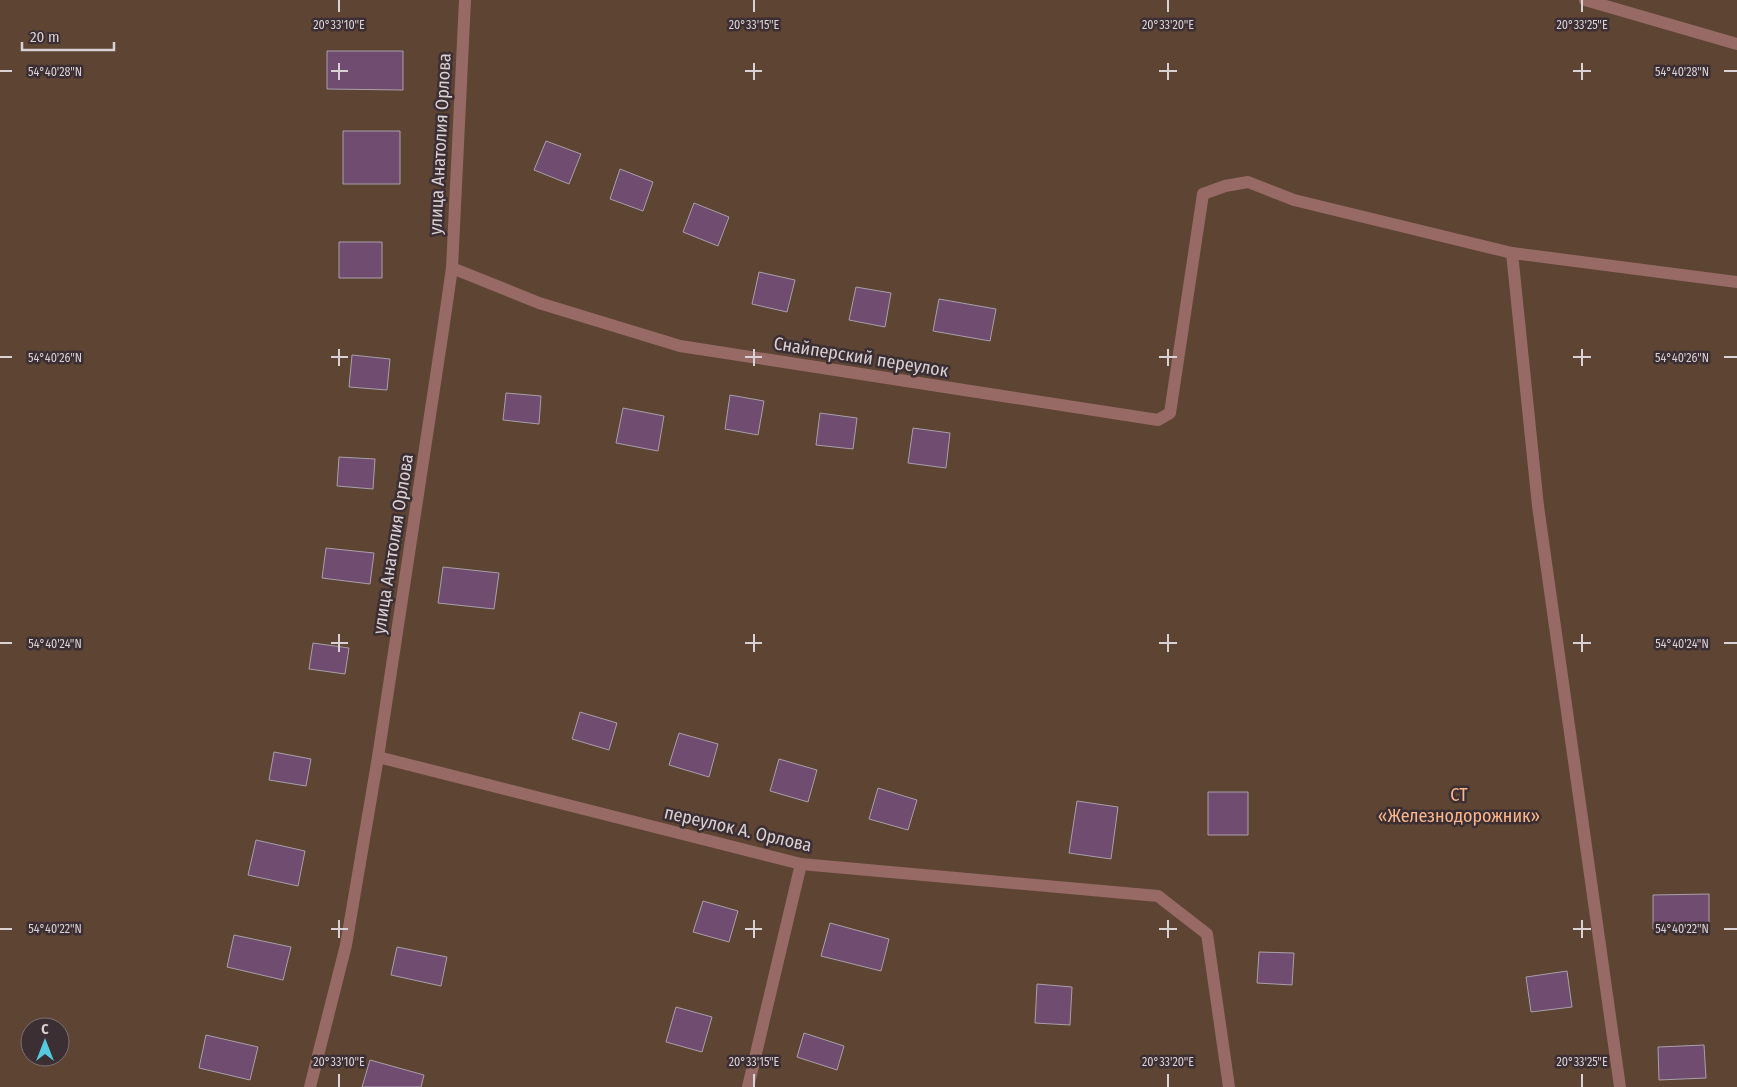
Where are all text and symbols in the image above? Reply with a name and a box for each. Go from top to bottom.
text: 20°33'10"E [313,18,365,32]
text: 20°33'15"E [729,18,780,32]
text: 20°33'20"E [1142,18,1194,32]
text: 20°33'25"E [1556,18,1608,32]
scale bar [22,20,115,52]
text: 20 m [30,28,60,46]
street label: улица Анатолия Орлова [424,52,456,236]
text: 54°40'28"N [28,65,82,79]
text: 54°40'28"N [1655,65,1709,79]
street label: Снайперский переулок [772,332,950,382]
text: 54°40'26"N [28,351,82,365]
text: 54°40'26"N [1655,351,1709,365]
street label: улица Анатолия Орлова [368,452,418,636]
text: 54°40'24"N [28,637,82,651]
text: 54°40'24"N [1655,637,1709,651]
park label: СТ «Железнодорожник» [1378,784,1540,827]
street label: переулок А. Орлова [662,801,814,857]
text: 54°40'22"N [28,922,82,936]
text: 54°40'22"N [1655,922,1709,936]
north arrow [20,1017,70,1067]
text: С [41,1021,49,1038]
text: 20°33'10"E [313,1055,365,1069]
text: 20°33'15"E [729,1055,780,1069]
text: 20°33'20"E [1142,1055,1194,1069]
text: 20°33'25"E [1556,1055,1608,1069]

